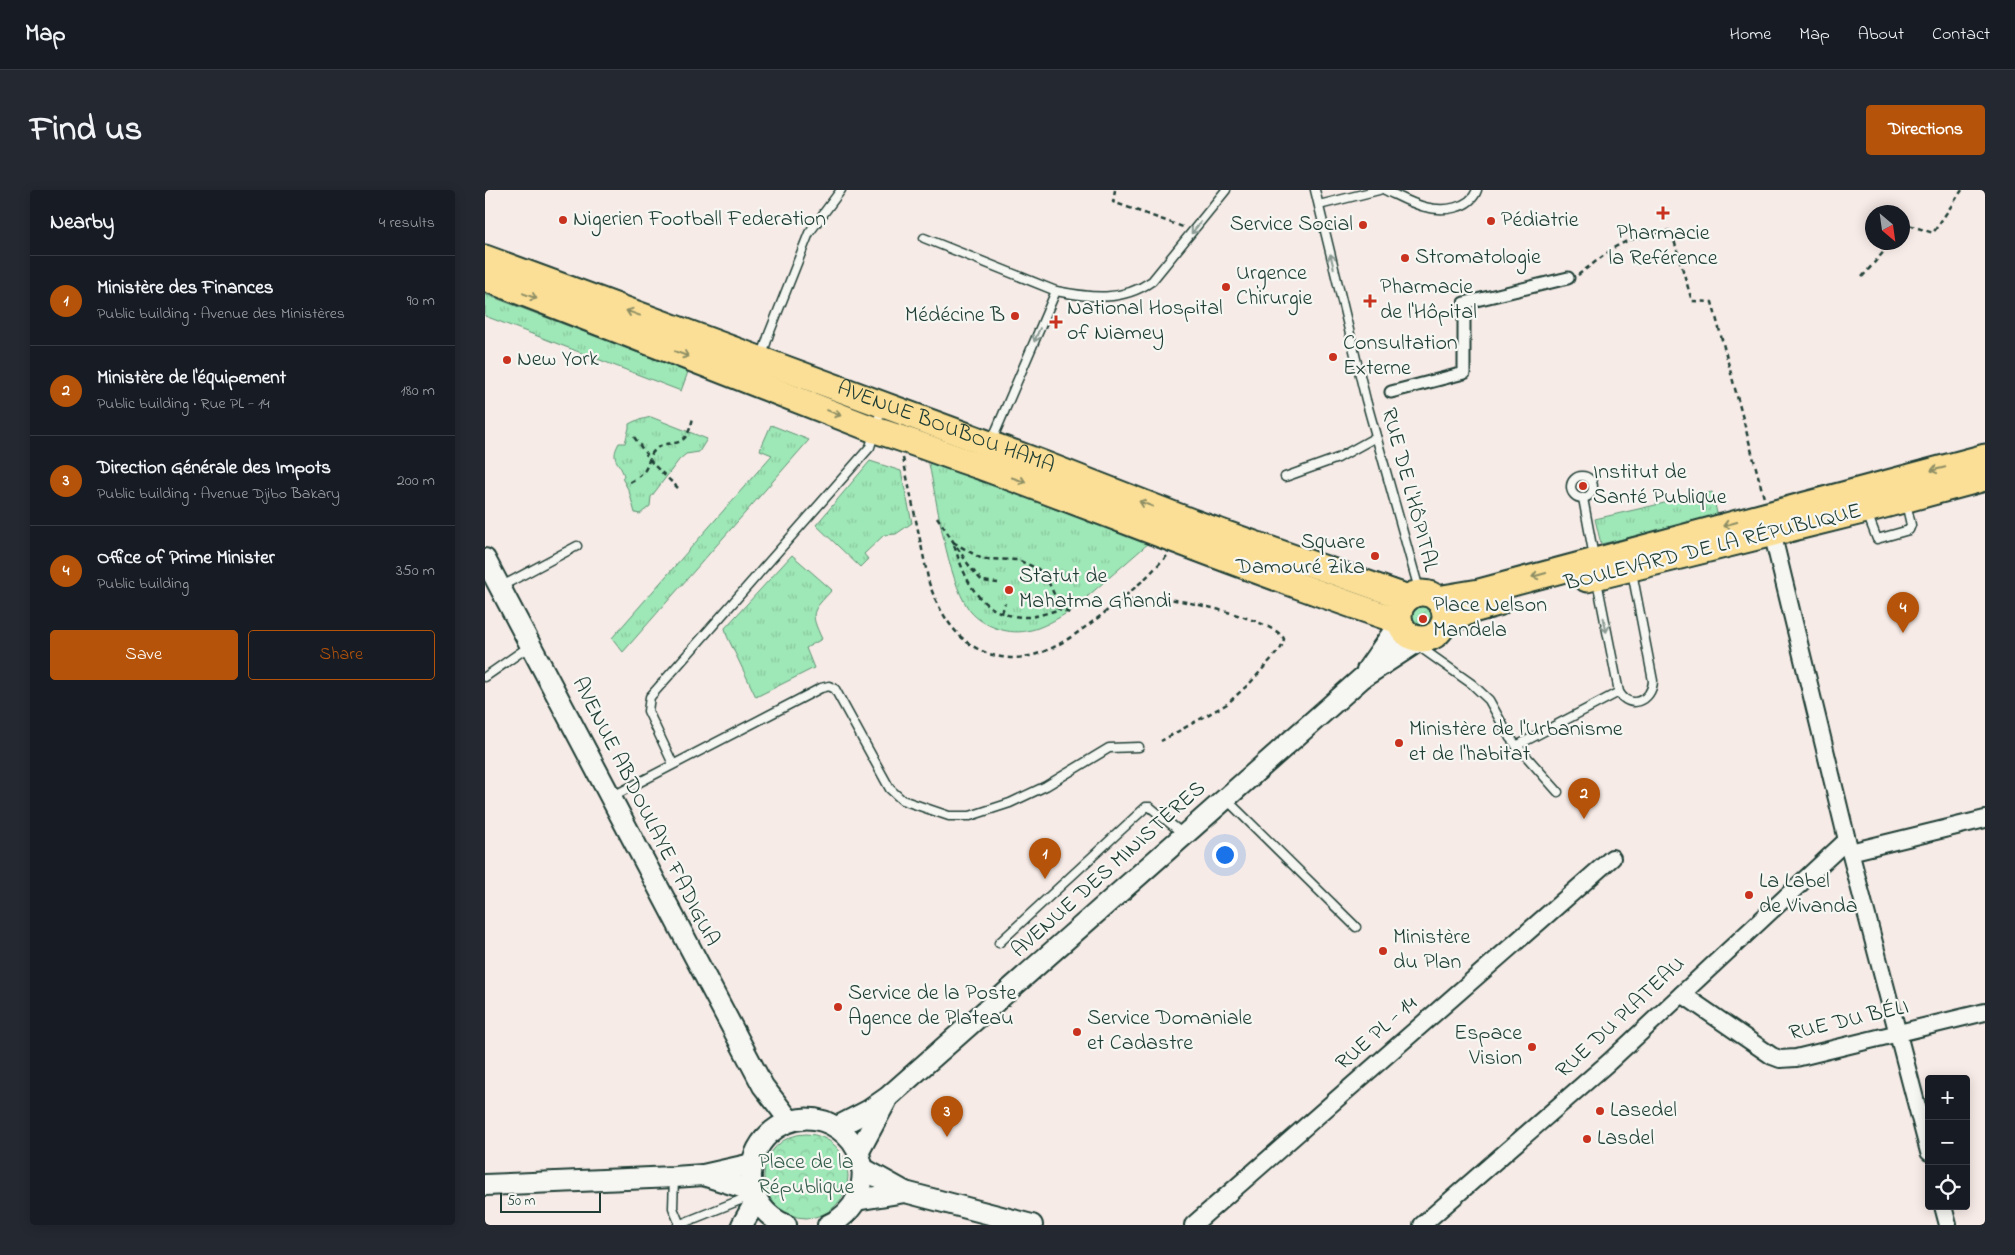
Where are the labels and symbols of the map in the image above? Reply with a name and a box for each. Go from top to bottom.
place label: Nigerien Football Federation [573,204,826,237]
place label: Pédiatrie [1501,205,1579,237]
north arrow [1865,205,1910,250]
marker: Pharmacie la Reférence [1657,207,1669,219]
place label: Service Social [1230,209,1353,241]
marker: Nigerien Football Federation [557,214,569,226]
marker: Pédiatrie [1485,215,1497,227]
place label: Pharmacie la Reférence [1609,218,1718,275]
marker: Service Social [1357,219,1369,231]
one-way arrow [1190,221,1201,234]
place label: Stromatologie [1415,242,1541,275]
marker: Stromatologie [1399,252,1411,264]
one-way arrow [1327,254,1336,270]
place label: Urgence Chirurgie [1236,258,1313,316]
place label: Pharmacie de l'Hôpital [1380,272,1477,329]
marker: Urgence Chirurgie [1220,281,1232,293]
one-way arrow [522,292,538,301]
place label: National Hospital of Niamey [1067,293,1223,351]
marker: Pharmacie de l'Hôpital [1364,295,1376,307]
place label: Médécine B [905,300,1005,332]
one-way arrow [626,308,641,317]
marker: Médécine B [1009,310,1021,322]
marker: National Hospital of Niamey [1049,315,1063,329]
one-way arrow [1032,328,1041,343]
place label: Consultation Externe [1343,328,1458,385]
place label: New York [517,344,599,376]
one-way arrow [674,350,689,359]
marker: Consultation Externe [1327,351,1339,363]
marker: New York [501,354,513,366]
street label: AVENUE BOUBOU HAMA [832,373,1059,483]
street label: RUE DE L'HÔPITAL [1372,405,1446,576]
one-way arrow [826,410,841,419]
place label: Institut de Santé Publique [1593,457,1727,514]
one-way arrow [1930,465,1946,474]
one-way arrow [1011,476,1027,485]
marker: Institut de Santé Publique [1577,480,1589,492]
street label: BOULEVARD DE LA RÉPUBLIQUE [1560,496,1865,601]
one-way arrow [1139,499,1154,508]
one-way arrow [1723,520,1739,530]
place label: Square Damouré Zika [1235,527,1365,584]
marker: Square Damouré Zika [1369,550,1381,562]
place label: Statut de Mahatma Ghandi [1019,561,1172,618]
one-way arrow [1532,571,1548,581]
marker: Statut de Mahatma Ghandi [1003,584,1015,596]
place label: Place Nelson Mandela [1433,590,1547,647]
pin: 4 [1887,592,1919,633]
marker: Place Nelson Mandela [1417,613,1429,625]
one-way arrow [1601,616,1610,632]
street label: AVENUE ABDOULAYE FADIGUA [563,672,727,952]
place label: Ministère de l'Urbanisme et de l'habitat [1409,714,1623,771]
marker: Ministère de l'Urbanisme et de l'habitat [1393,737,1405,749]
street label: AVENUE DES MINISTÈRES [1005,774,1213,966]
pin: 2 [1568,778,1600,819]
pin: 1 [1029,838,1061,879]
your location [1212,842,1238,868]
place label: La Label de Vivanda [1759,866,1858,923]
marker: La Label de Vivanda [1743,889,1755,901]
place label: Ministère du Plan [1393,922,1470,979]
marker: Ministère du Plan [1377,945,1389,957]
street label: RUE DU PLATEAU [1549,949,1693,1087]
place label: Service de la Poste Agence de Plateau [848,978,1017,1036]
street label: RUE PL - 14 [1329,989,1425,1079]
street label: RUE DU BÉLI [1786,992,1912,1050]
marker: Service de la Poste Agence de Plateau [832,1001,844,1013]
place label: Service Domaniale et Cadastre [1087,1003,1252,1060]
place label: Espace Vision [1454,1018,1522,1075]
marker: Service Domaniale et Cadastre [1071,1026,1083,1038]
marker: Espace Vision [1526,1041,1538,1053]
place label: Lasedel [1610,1095,1677,1127]
pin: 3 [931,1096,963,1137]
marker: Lasedel [1594,1105,1606,1117]
place label: Lasdel [1597,1123,1654,1155]
marker: Lasdel [1581,1133,1593,1145]
park label: Place de la République [758,1147,854,1204]
scale bar [500,1190,601,1213]

